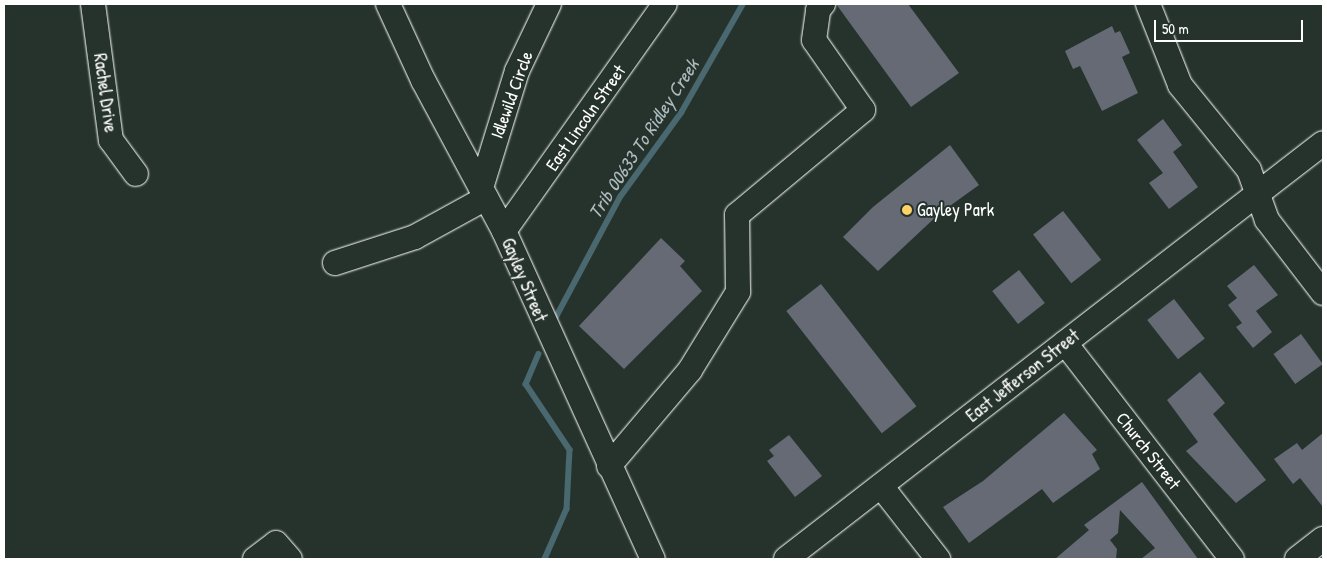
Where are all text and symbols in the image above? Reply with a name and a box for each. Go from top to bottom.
scale bar [1157,10,1306,42]
text: 50 m [1162,18,1189,39]
street label: Idlewild Circle [486,48,538,142]
street label: Rachel Drive [89,52,121,134]
water label: Trib 00633 To Ridley Creek [584,55,704,223]
street label: East Lincoln Street [541,61,631,175]
place label: Gayley Park [917,199,994,221]
marker: Gayley Park [901,204,913,216]
street label: Gayley Street [497,235,551,325]
street label: East Jefferson Street [962,325,1084,427]
street label: Church Street [1111,408,1185,494]

